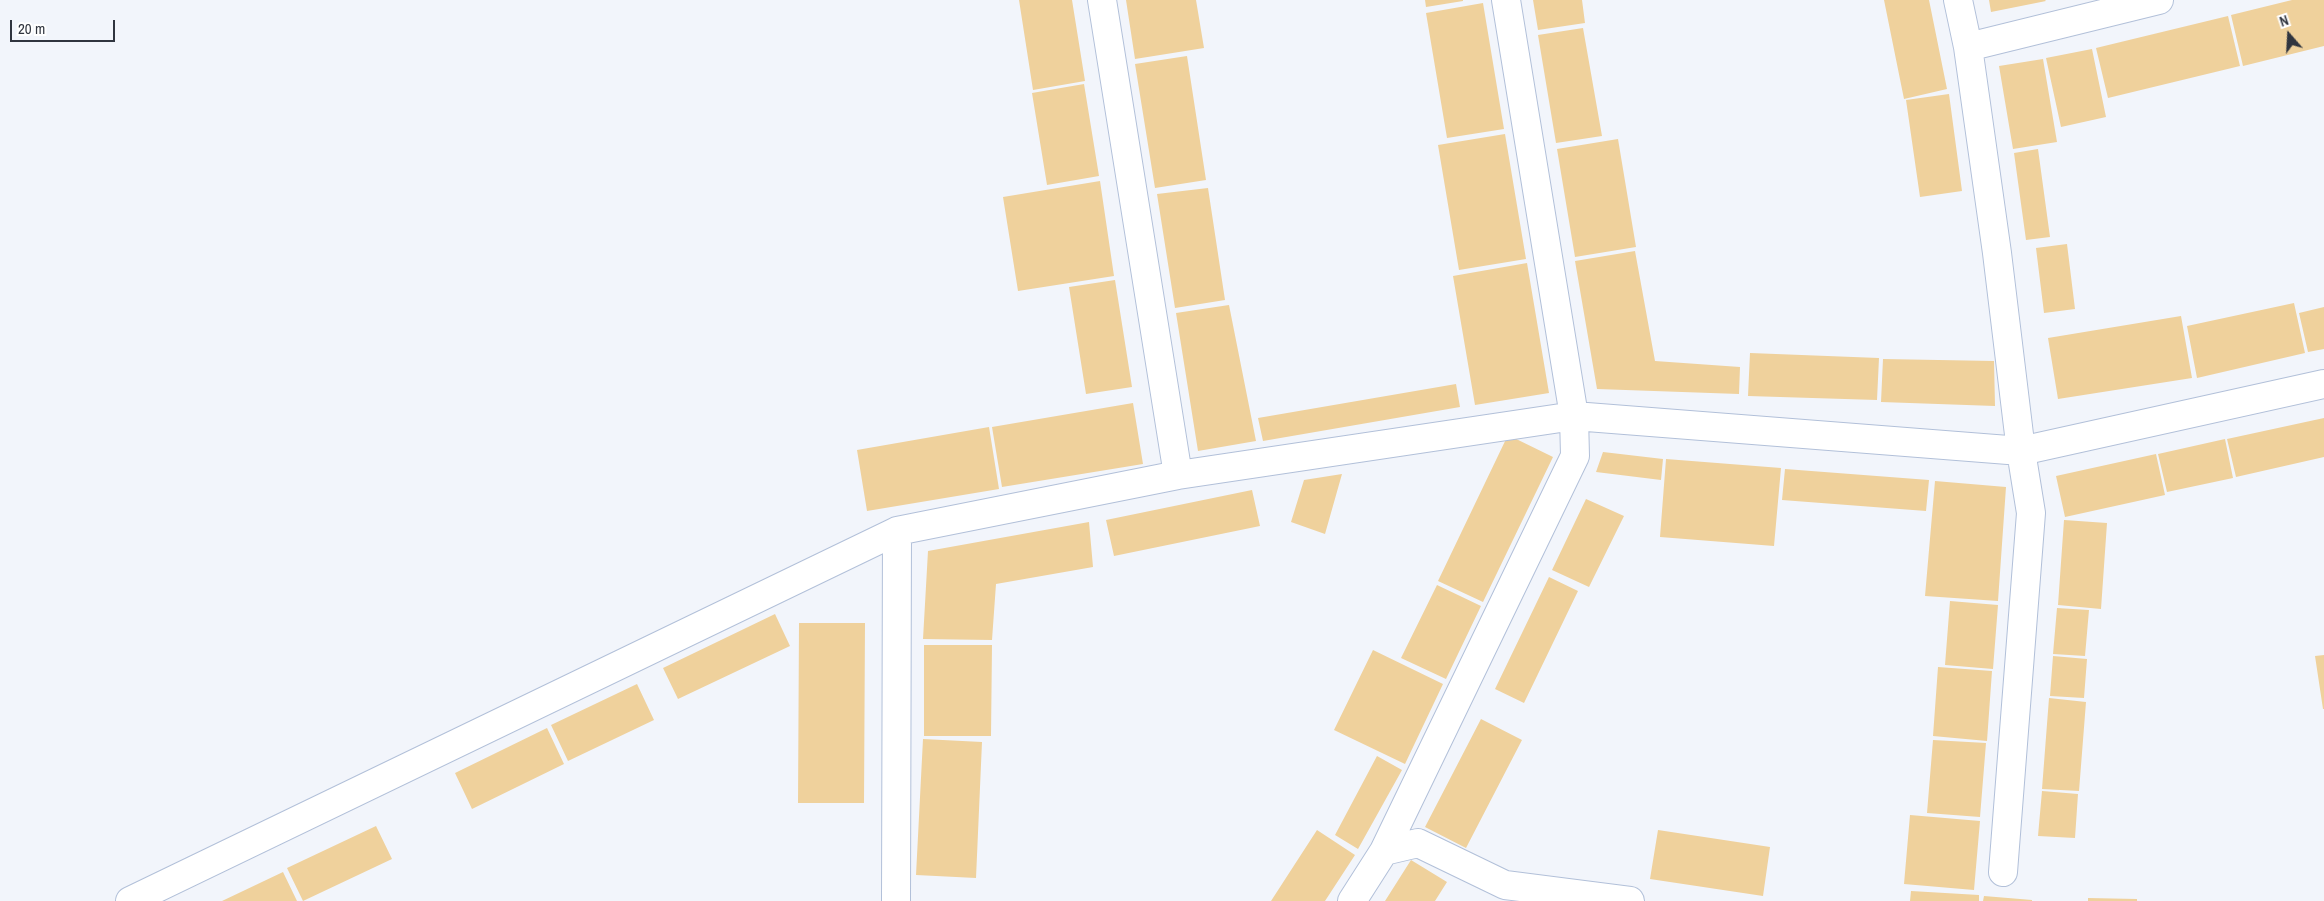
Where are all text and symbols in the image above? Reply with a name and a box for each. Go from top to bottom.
scale bar [12,10,118,42]
north arrow [2264,10,2314,60]
text: N [2277,11,2291,31]
text: 20 m [18,18,45,39]

